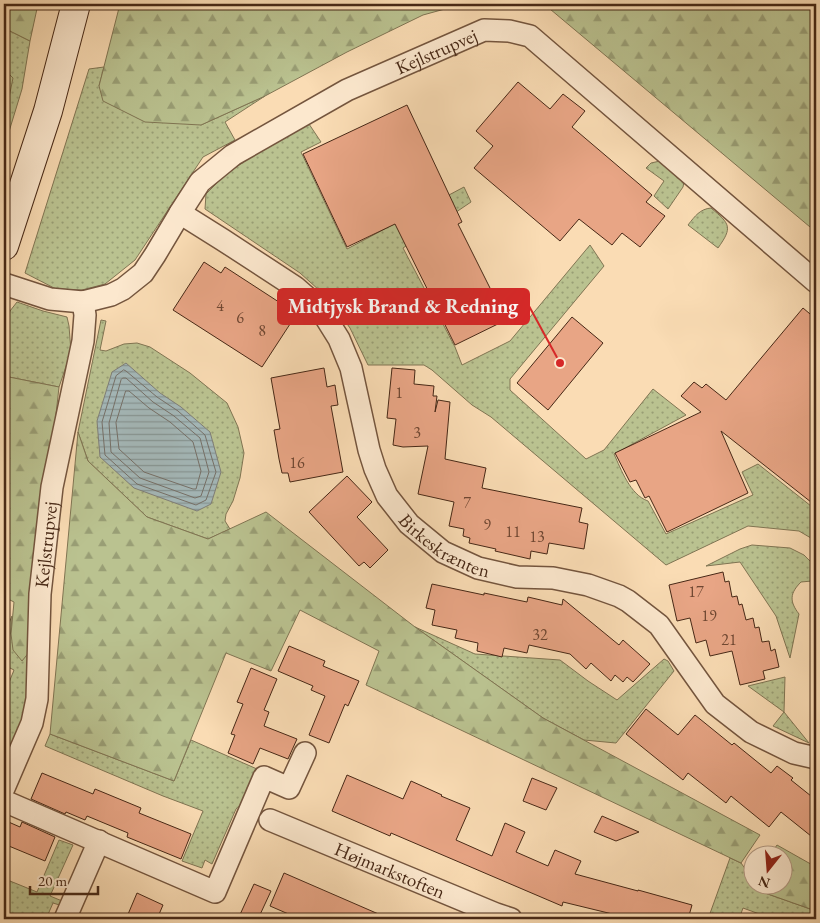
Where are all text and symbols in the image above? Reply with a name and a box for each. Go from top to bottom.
street label: Kejlstrupvej [392,23,481,80]
callout: Midtjysk Brand & Redning [278,289,529,324]
text: Midtjysk Brand & Redning [288,293,519,319]
house number: 4 [216,295,224,316]
house number: 6 [236,307,244,328]
house number: 8 [258,320,266,341]
house number: 1 [395,382,403,403]
house number: 3 [413,422,421,443]
house number: 16 [289,452,305,473]
house number: 7 [463,492,471,513]
street label: Kejlstrupvej [29,500,63,589]
street label: Birkeskrænten [393,509,492,583]
house number: 9 [483,514,491,535]
house number: 11 [505,521,521,542]
house number: 13 [529,526,545,547]
house number: 17 [688,581,704,602]
house number: 19 [701,605,717,626]
house number: 32 [532,624,548,645]
house number: 21 [721,629,737,650]
street label: Højmarkstoften [331,836,449,905]
north arrow [742,846,792,896]
scale bar [30,863,98,895]
text: 20 m [38,871,67,890]
text: N [756,872,772,893]

